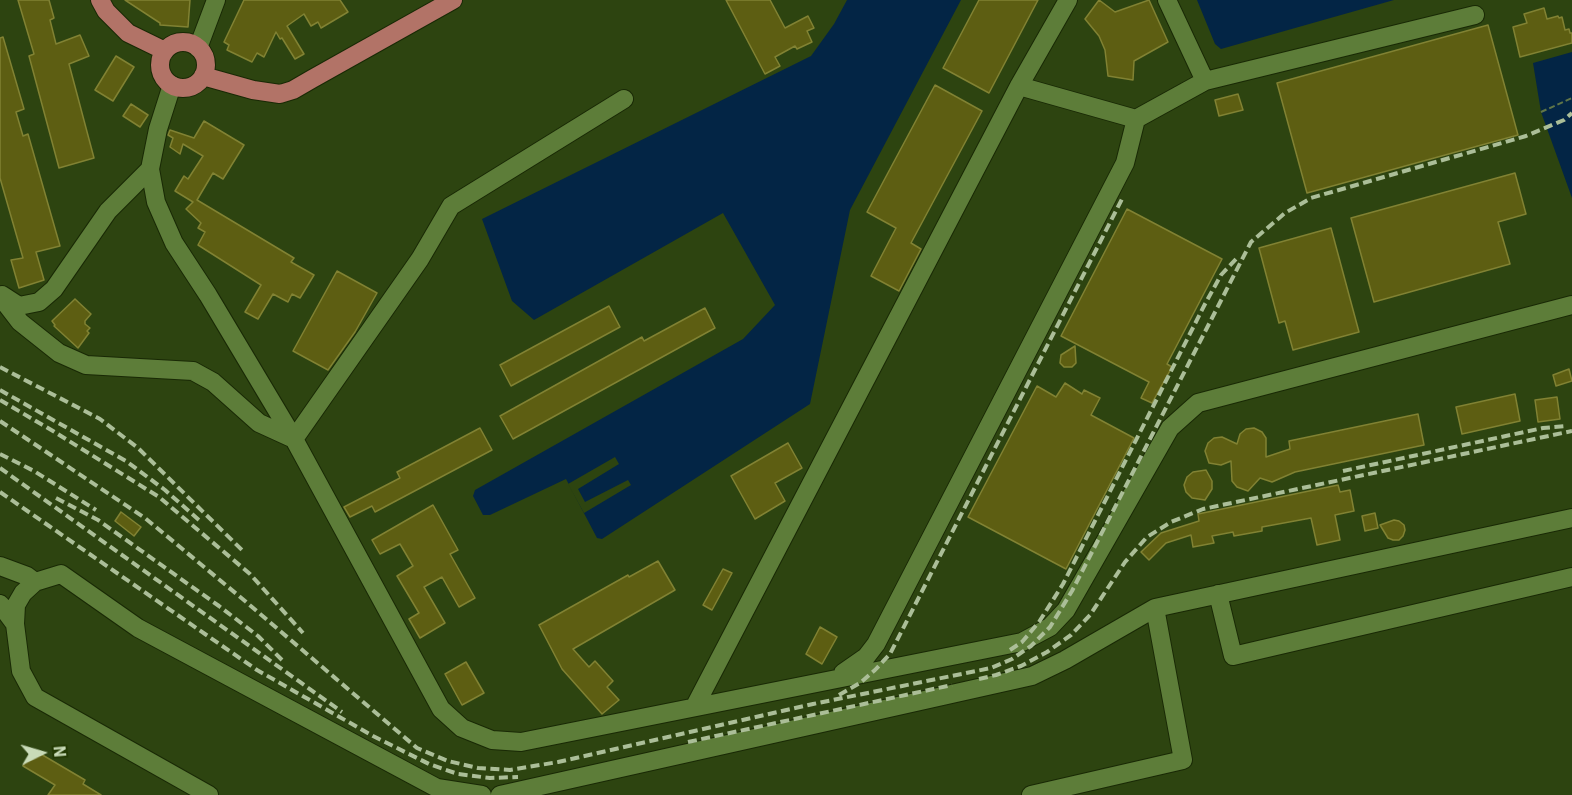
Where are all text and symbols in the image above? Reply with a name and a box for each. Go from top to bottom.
north arrow [12,723,72,783]
text: N [49,745,70,758]

